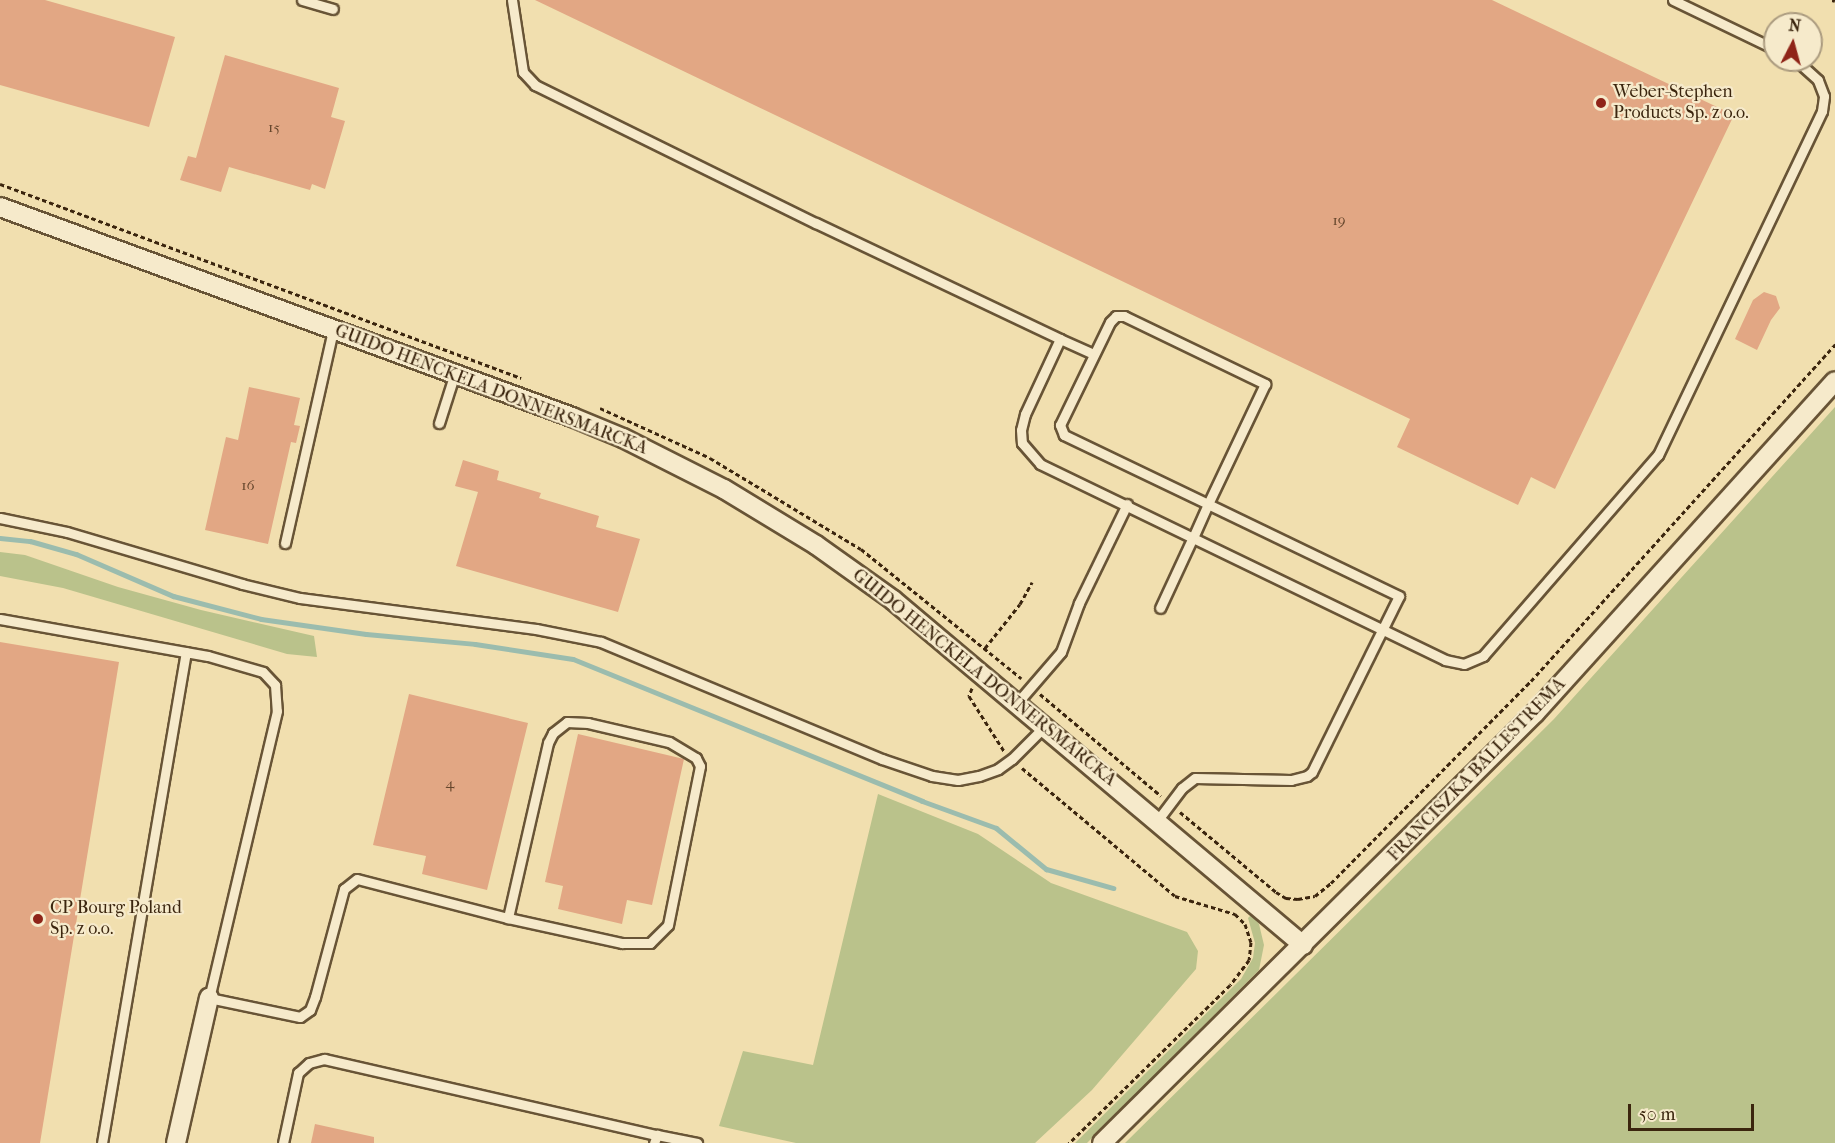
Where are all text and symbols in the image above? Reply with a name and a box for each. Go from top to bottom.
north arrow [1763,12,1823,72]
text: N [1788,16,1802,36]
place label: Weber-Stephen Products Sp. z o.o. [1613,82,1749,124]
marker: Weber-Stephen Products Sp. z o.o. [1594,96,1608,110]
house number: 15 [268,119,280,137]
house number: 19 [1332,212,1346,230]
street label: GUIDO HENCKELA DONNERSMARCKA [332,320,650,460]
house number: 16 [241,477,255,495]
street label: GUIDO HENCKELA DONNERSMARCKA [848,565,1120,791]
street label: FRANCISZKA BALLESTREMA [1384,674,1570,866]
house number: 4 [446,775,454,793]
place label: CP Bourg Poland Sp. z o.o. [50,898,182,940]
marker: CP Bourg Poland Sp. z o.o. [31,912,45,926]
scale bar [1631,1092,1757,1130]
text: 50 m [1639,1104,1675,1125]

